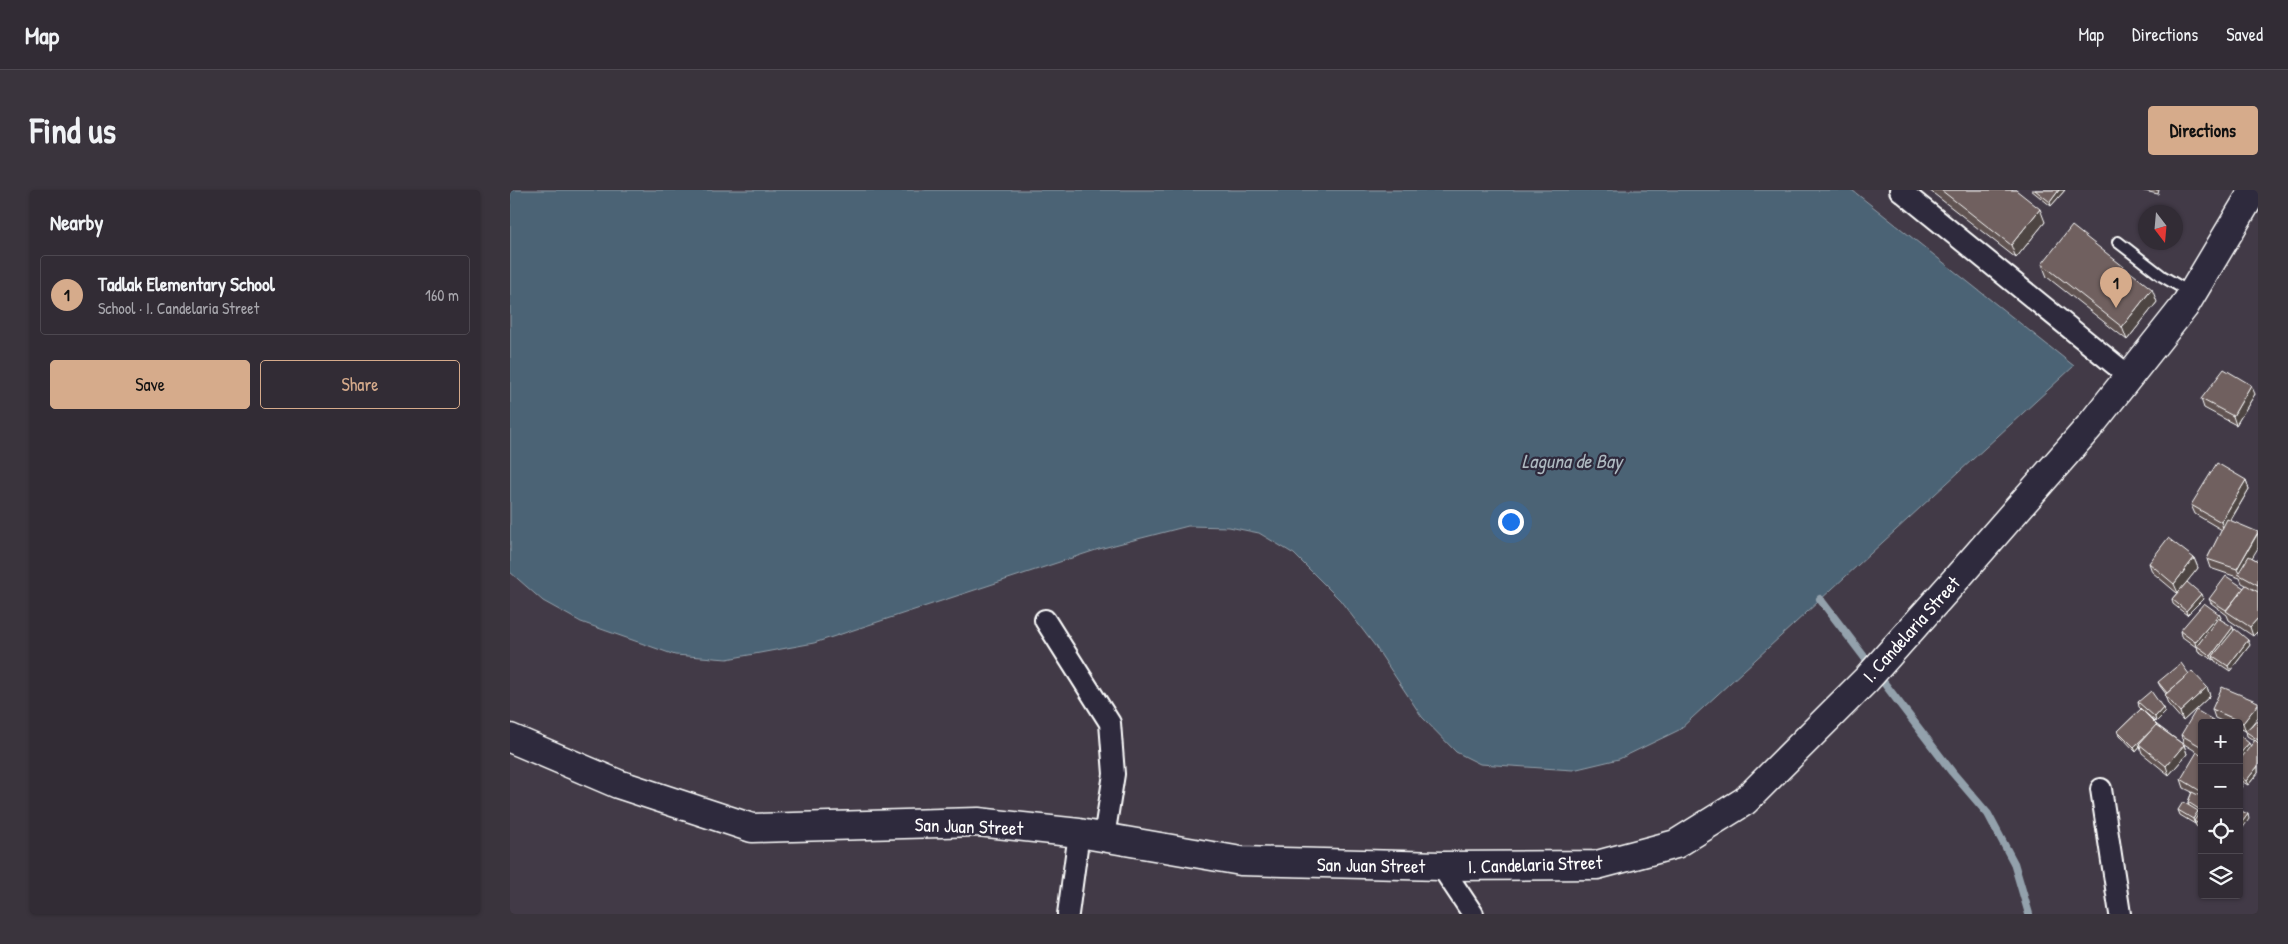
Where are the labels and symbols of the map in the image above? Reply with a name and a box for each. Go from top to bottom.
north arrow [2138,205,2183,250]
pin: 1 [2100,267,2132,308]
water label: Laguna de Bay [1522,447,1625,475]
your location [1498,509,1524,535]
street label: I. Candelaria Street [1856,570,1966,688]
street label: San Juan Street [914,811,1024,841]
street label: I. Candelaria Street [1467,849,1603,879]
street label: San Juan Street [1317,851,1426,879]

